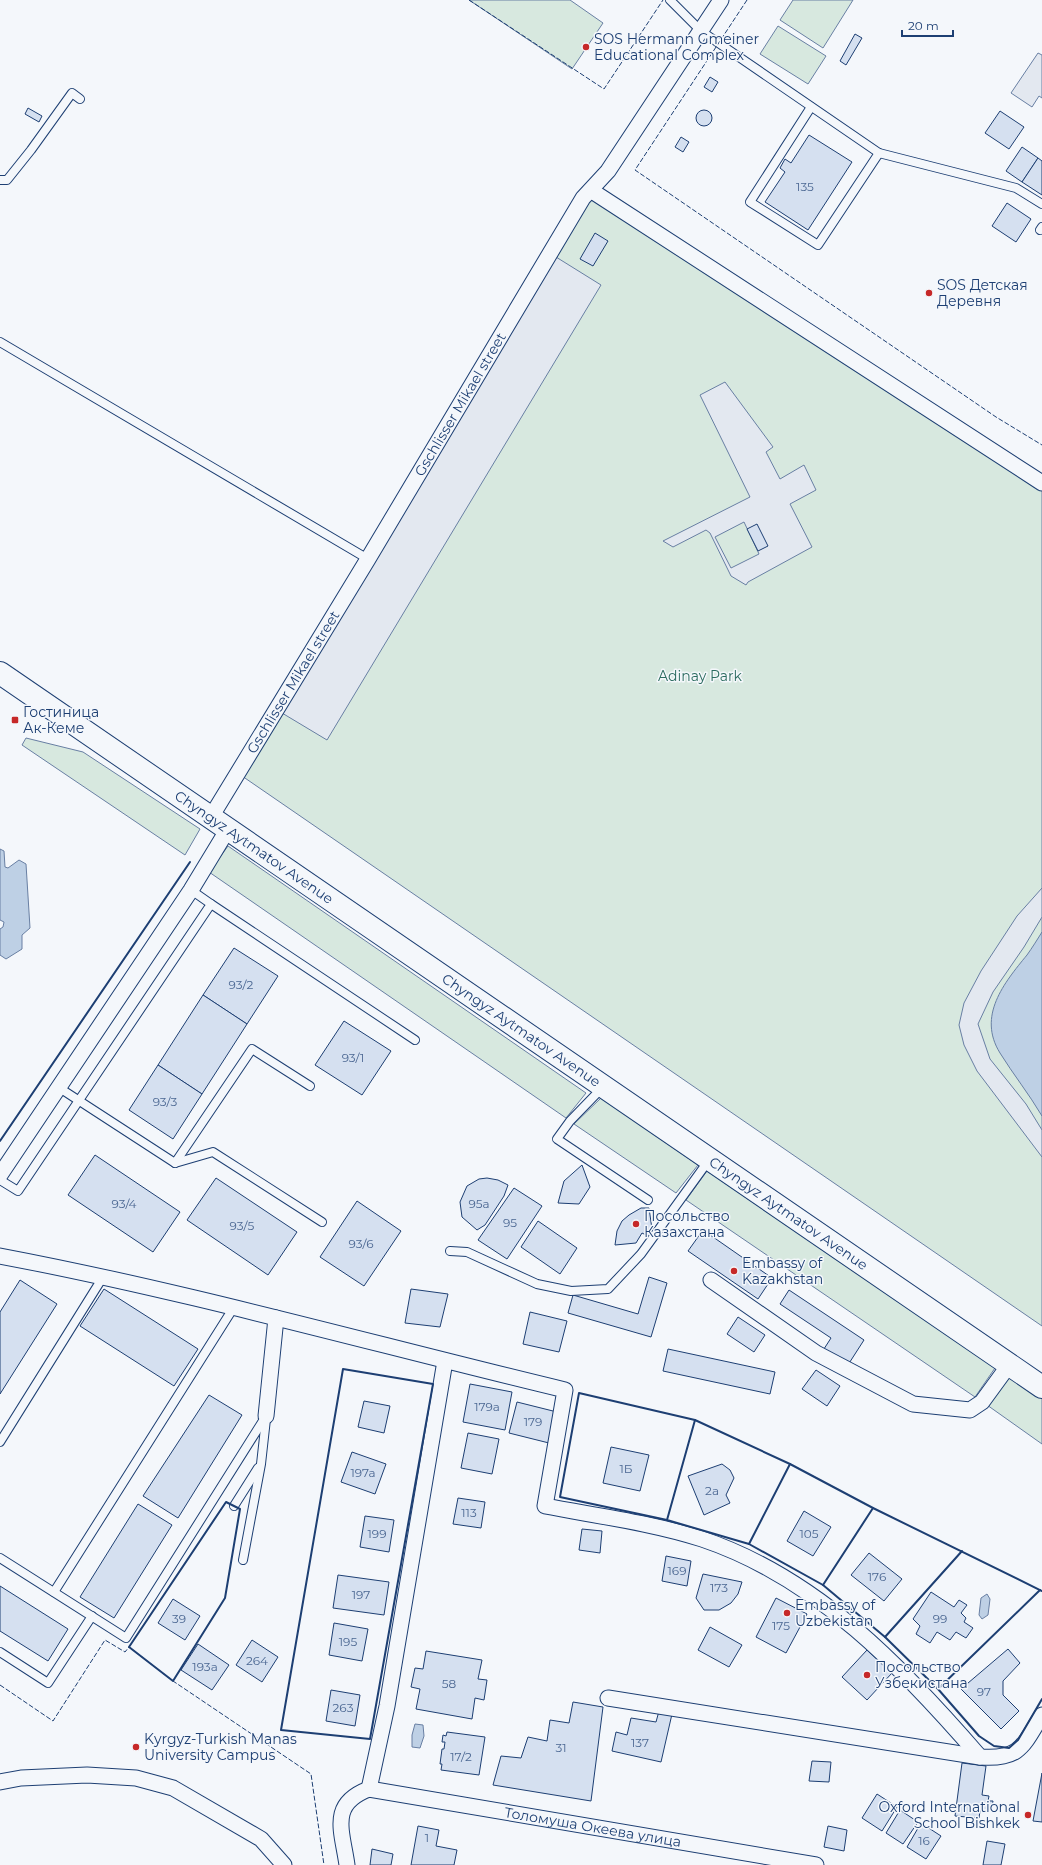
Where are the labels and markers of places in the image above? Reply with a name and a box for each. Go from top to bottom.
place label: SOS Hermann Gmeiner Educational Complex [594,30,760,64]
marker: SOS Hermann Gmeiner Educational Complex [581,42,591,52]
place label: SOS Детская Деревня [937,276,1028,310]
marker: SOS Детская Деревня [924,288,934,298]
place label: Гостиница Ак-Кеме [23,703,99,737]
marker: Гостиница Ак-Кеме [10,715,20,725]
place label: Посольство Казахстана [644,1207,730,1241]
marker: Посольство Казахстана [631,1219,641,1229]
place label: Embassy of Kazakhstan [742,1254,824,1288]
marker: Embassy of Kazakhstan [729,1266,739,1276]
place label: Embassy of Uzbekistan [795,1596,877,1630]
marker: Embassy of Uzbekistan [782,1608,792,1618]
place label: Посольство Узбекистана [875,1658,968,1692]
marker: Посольство Узбекистана [862,1670,872,1680]
place label: Kyrgyz-Turkish Manas University Campus [144,1730,297,1764]
marker: Kyrgyz-Turkish Manas University Campus [131,1742,141,1752]
place label: Oxford International School Bishkek [878,1798,1021,1832]
marker: Oxford International School Bishkek [1023,1810,1033,1820]

